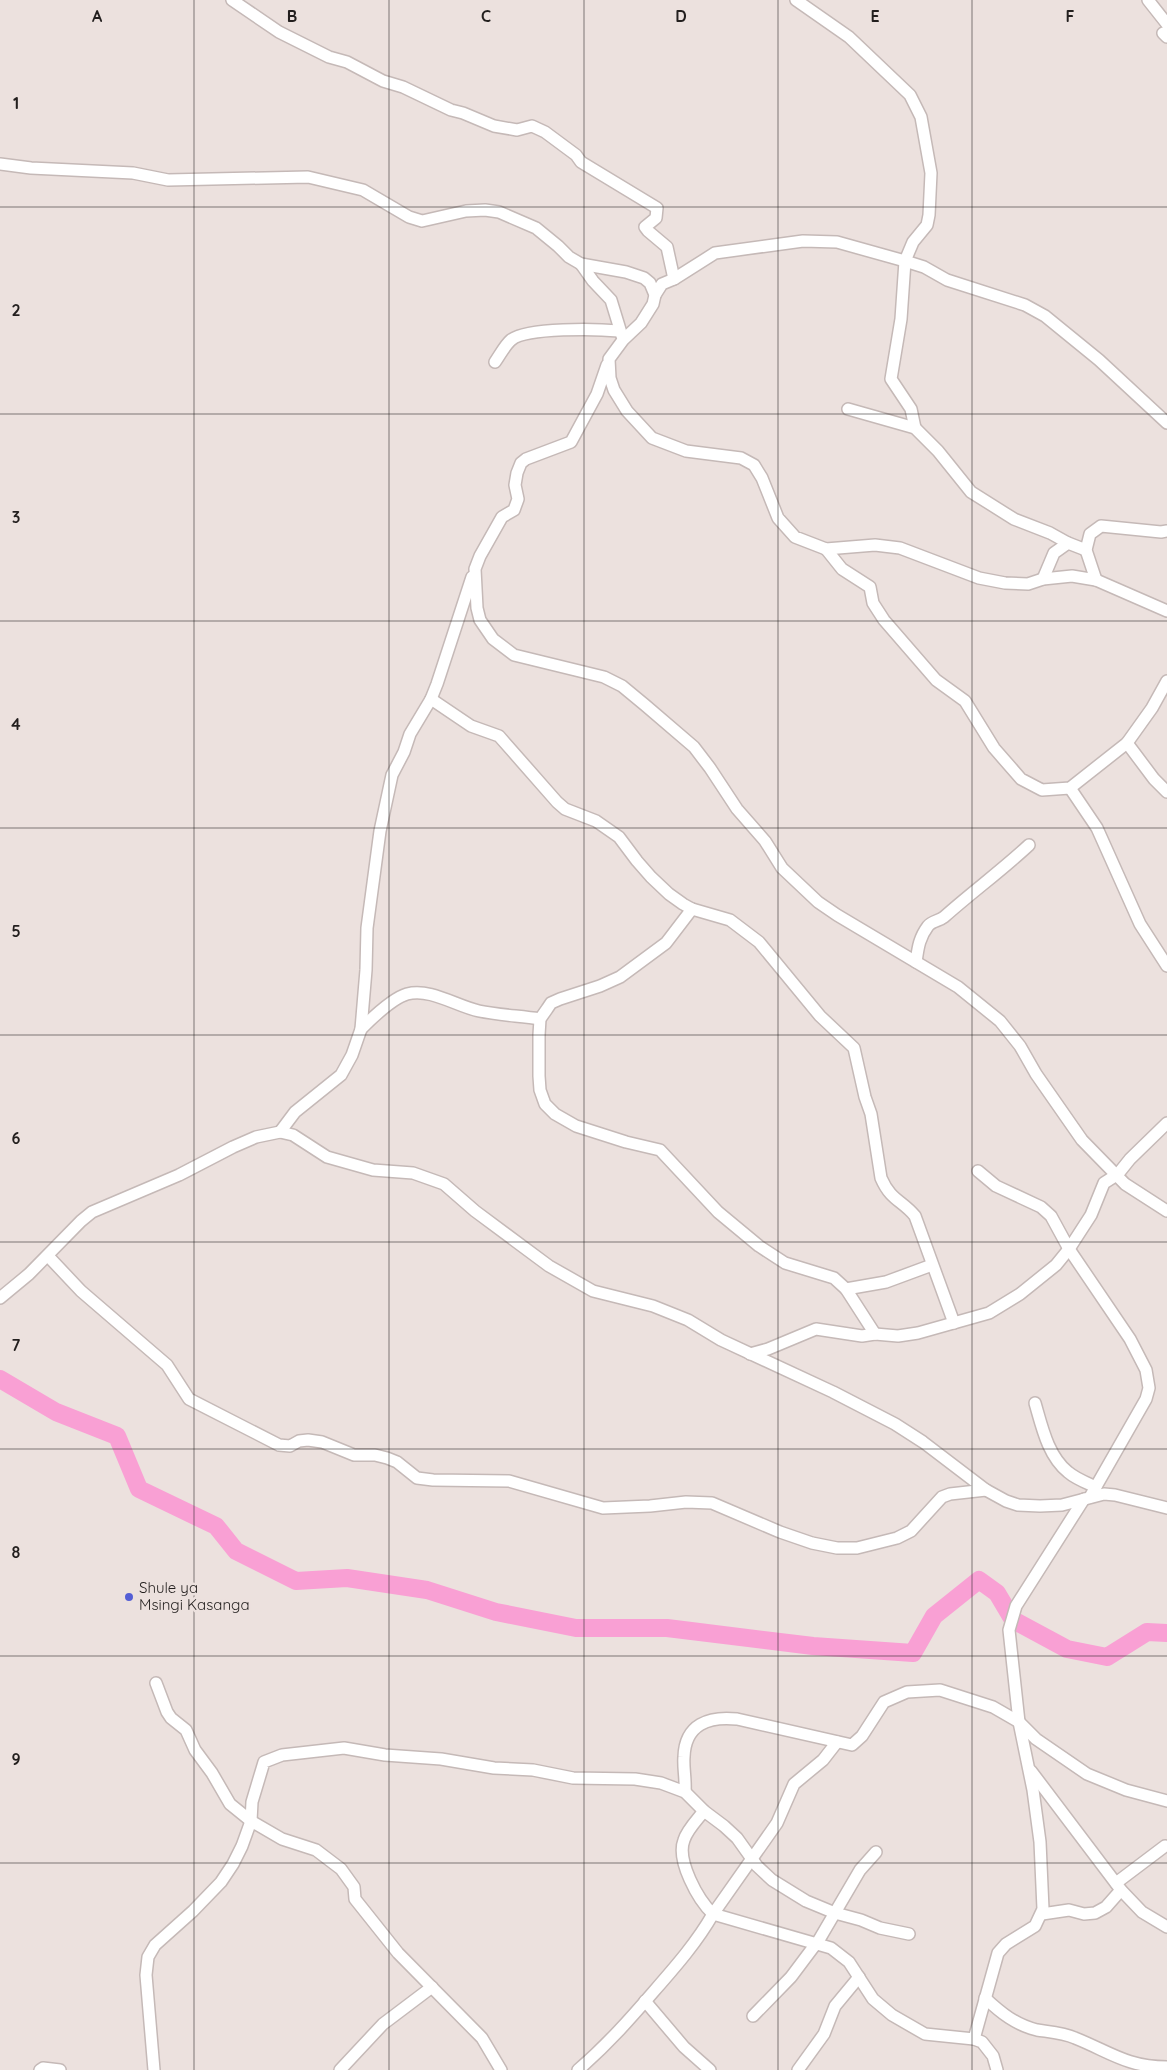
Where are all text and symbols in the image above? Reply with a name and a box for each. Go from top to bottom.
text: A [92,6,103,26]
text: B [287,6,297,26]
text: C [481,6,491,26]
text: D [675,6,687,26]
text: E [870,6,880,26]
text: F [1066,6,1075,26]
text: 1 [13,93,19,113]
text: 2 [11,300,21,320]
text: 3 [12,507,20,527]
text: 4 [11,714,21,734]
text: 5 [11,921,21,941]
text: 6 [12,1128,21,1148]
text: 7 [12,1335,21,1355]
text: 8 [12,1542,21,1562]
place label: Shule ya Msingi Kasanga [139,1578,250,1614]
marker: Shule ya Msingi Kasanga [123,1591,135,1603]
text: 9 [11,1749,21,1769]

